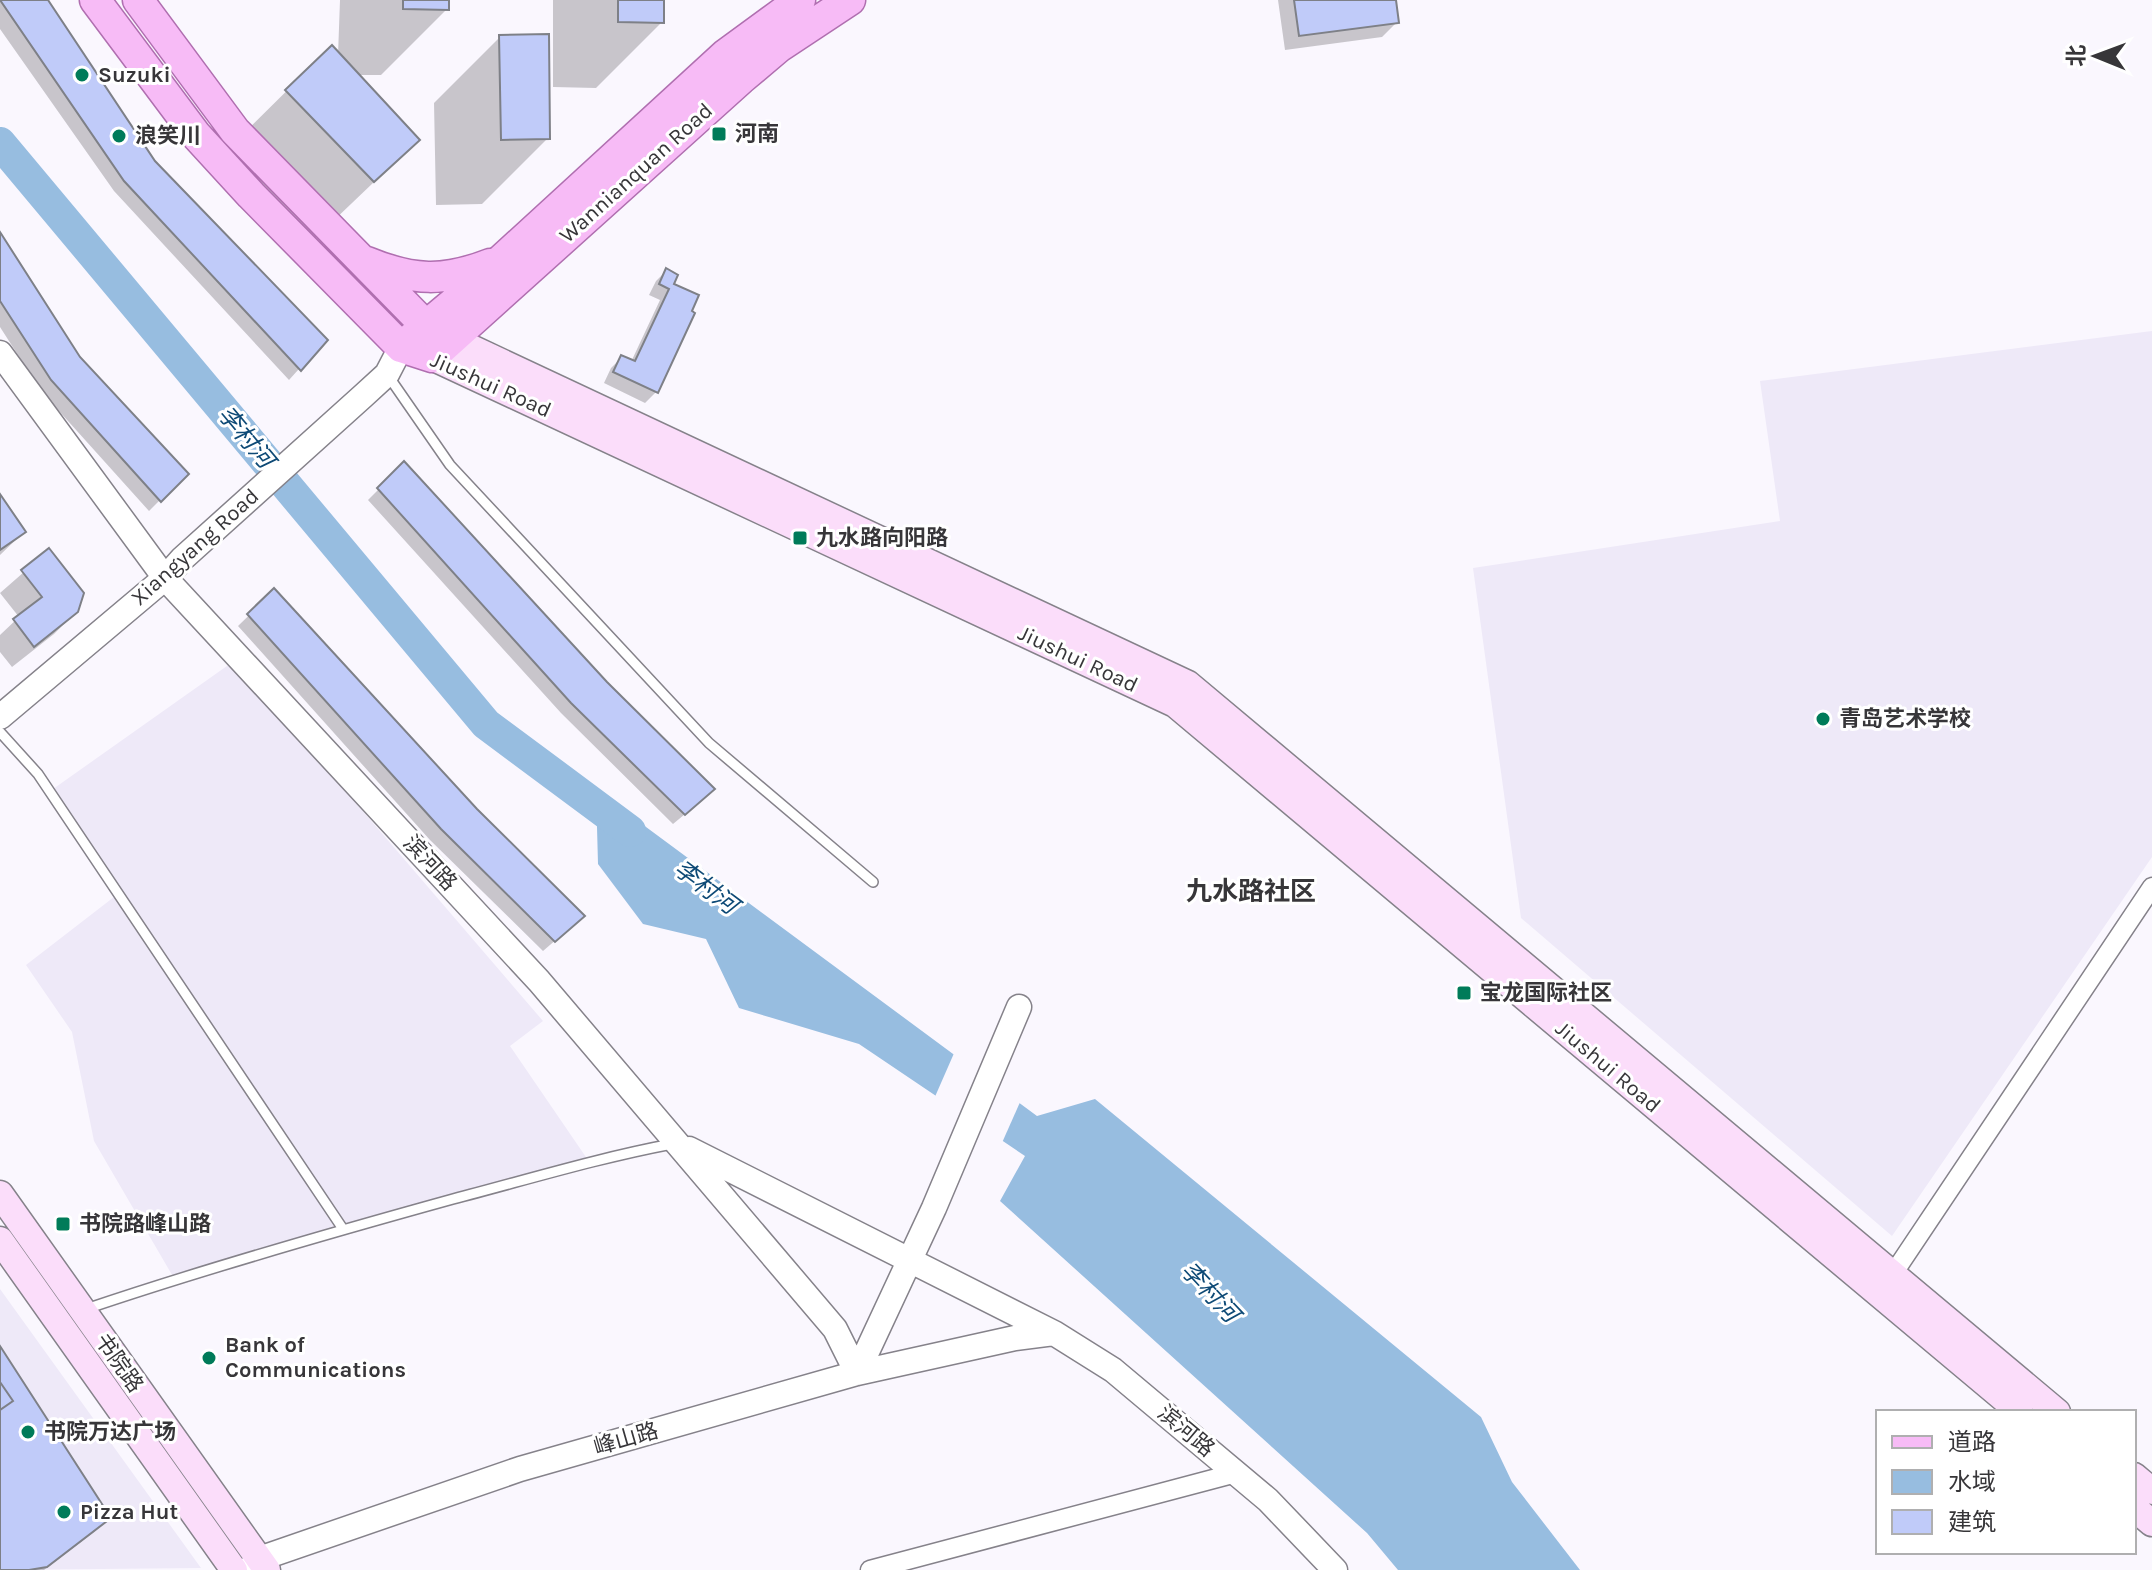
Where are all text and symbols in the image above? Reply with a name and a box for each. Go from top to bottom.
north arrow [2056,16,2136,96]
text: 北 [2064,44,2090,67]
place label: Suzuki [98,62,171,88]
marker: Suzuki [73,66,91,84]
street label: Wannianquan Road [554,97,718,249]
place label: 河南 [735,121,779,147]
place label: 浪笑川 [135,123,201,149]
marker: 河南 [710,125,728,143]
marker: 浪笑川 [110,127,128,145]
street label: Jiushui Road [427,347,555,423]
water label: 李村河 [212,400,282,477]
street label: Xiangyang Road [126,483,264,611]
place label: 九水路向阳路 [816,525,948,551]
marker: 九水路向阳路 [791,529,809,547]
street label: Jiushui Road [1014,620,1142,698]
place label: 青岛艺术学校 [1839,706,1971,732]
marker: 青岛艺术学校 [1814,710,1832,728]
street label: 滨河路 [398,830,462,896]
water label: 李村河 [669,854,746,922]
district label: 九水路社区 [1186,876,1316,907]
place label: 宝龙国际社区 [1480,980,1612,1006]
marker: 宝龙国际社区 [1455,984,1473,1002]
street label: Jiushui Road [1550,1015,1666,1119]
place label: 书院路峰山路 [79,1211,211,1237]
marker: 书院路峰山路 [54,1215,72,1233]
water label: 李村河 [1175,1256,1248,1331]
street label: 书院路 [89,1329,149,1397]
place label: Bank of Communications [225,1332,406,1383]
marker: Bank of Communications [200,1349,218,1367]
street label: 滨河路 [1152,1400,1220,1462]
legend [1876,1410,2136,1554]
street label: 峰山路 [591,1417,661,1461]
place label: 书院万达广场 [44,1419,176,1445]
marker: 书院万达广场 [19,1423,37,1441]
text: 道路 [1948,1428,1996,1456]
text: 水域 [1948,1468,1996,1496]
place label: Pizza Hut [80,1499,179,1525]
marker: Pizza Hut [55,1503,73,1521]
text: 建筑 [1948,1508,1996,1536]

